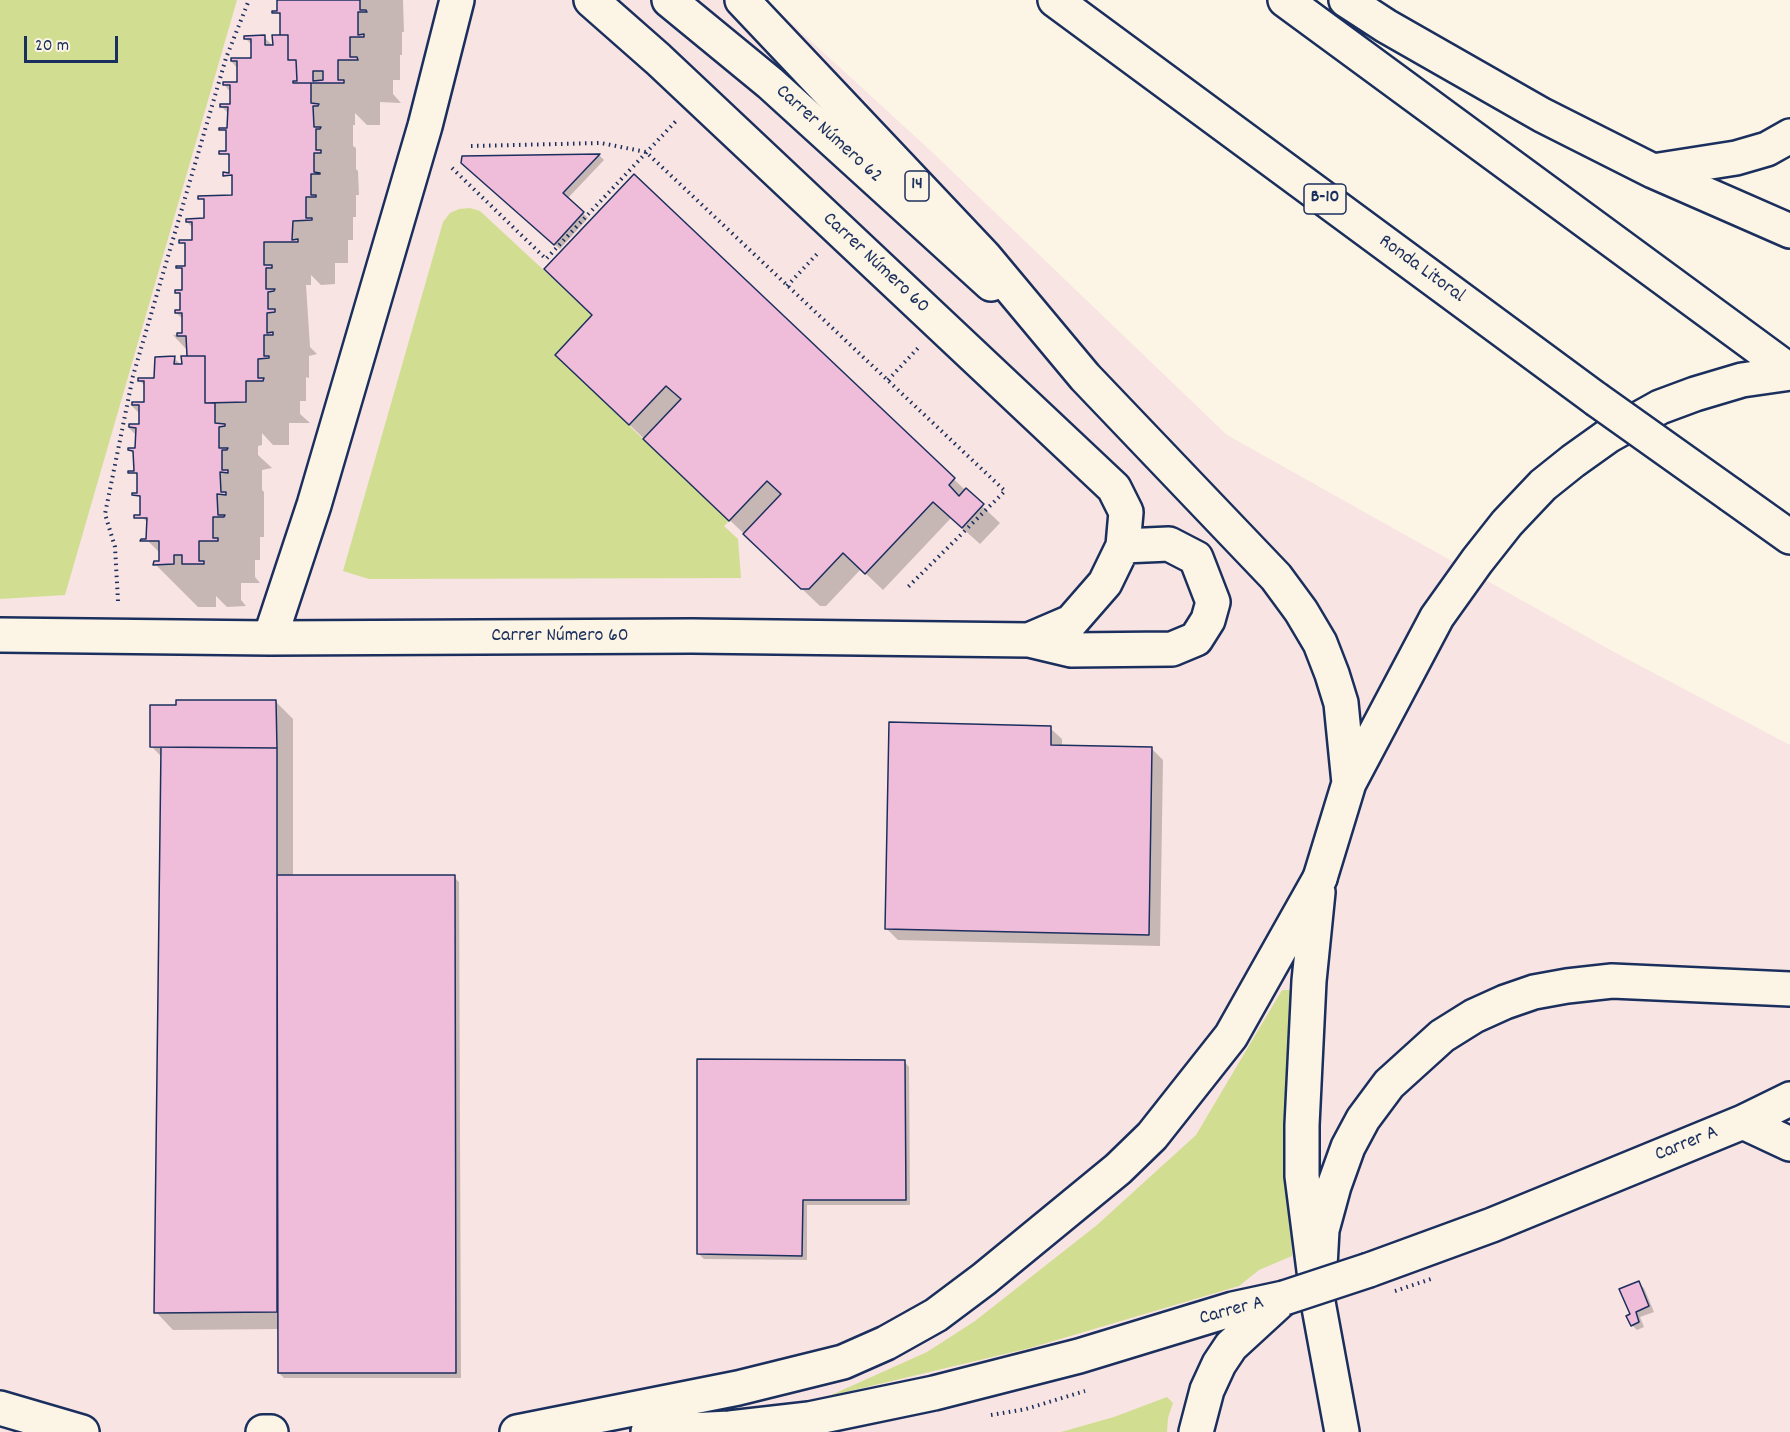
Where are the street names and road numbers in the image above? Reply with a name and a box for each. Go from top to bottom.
street label: Carrer Número 62 [770,81,886,189]
road number: 14 [905,171,929,201]
road number: B-10 [1304,184,1346,214]
street label: Carrer Número 60 [817,208,933,320]
street label: Ronda Litoral [1373,231,1469,309]
street label: Carrer Número 60 [491,625,629,649]
street label: Carrer A [1652,1122,1722,1168]
street label: Carrer A [1197,1292,1267,1332]

